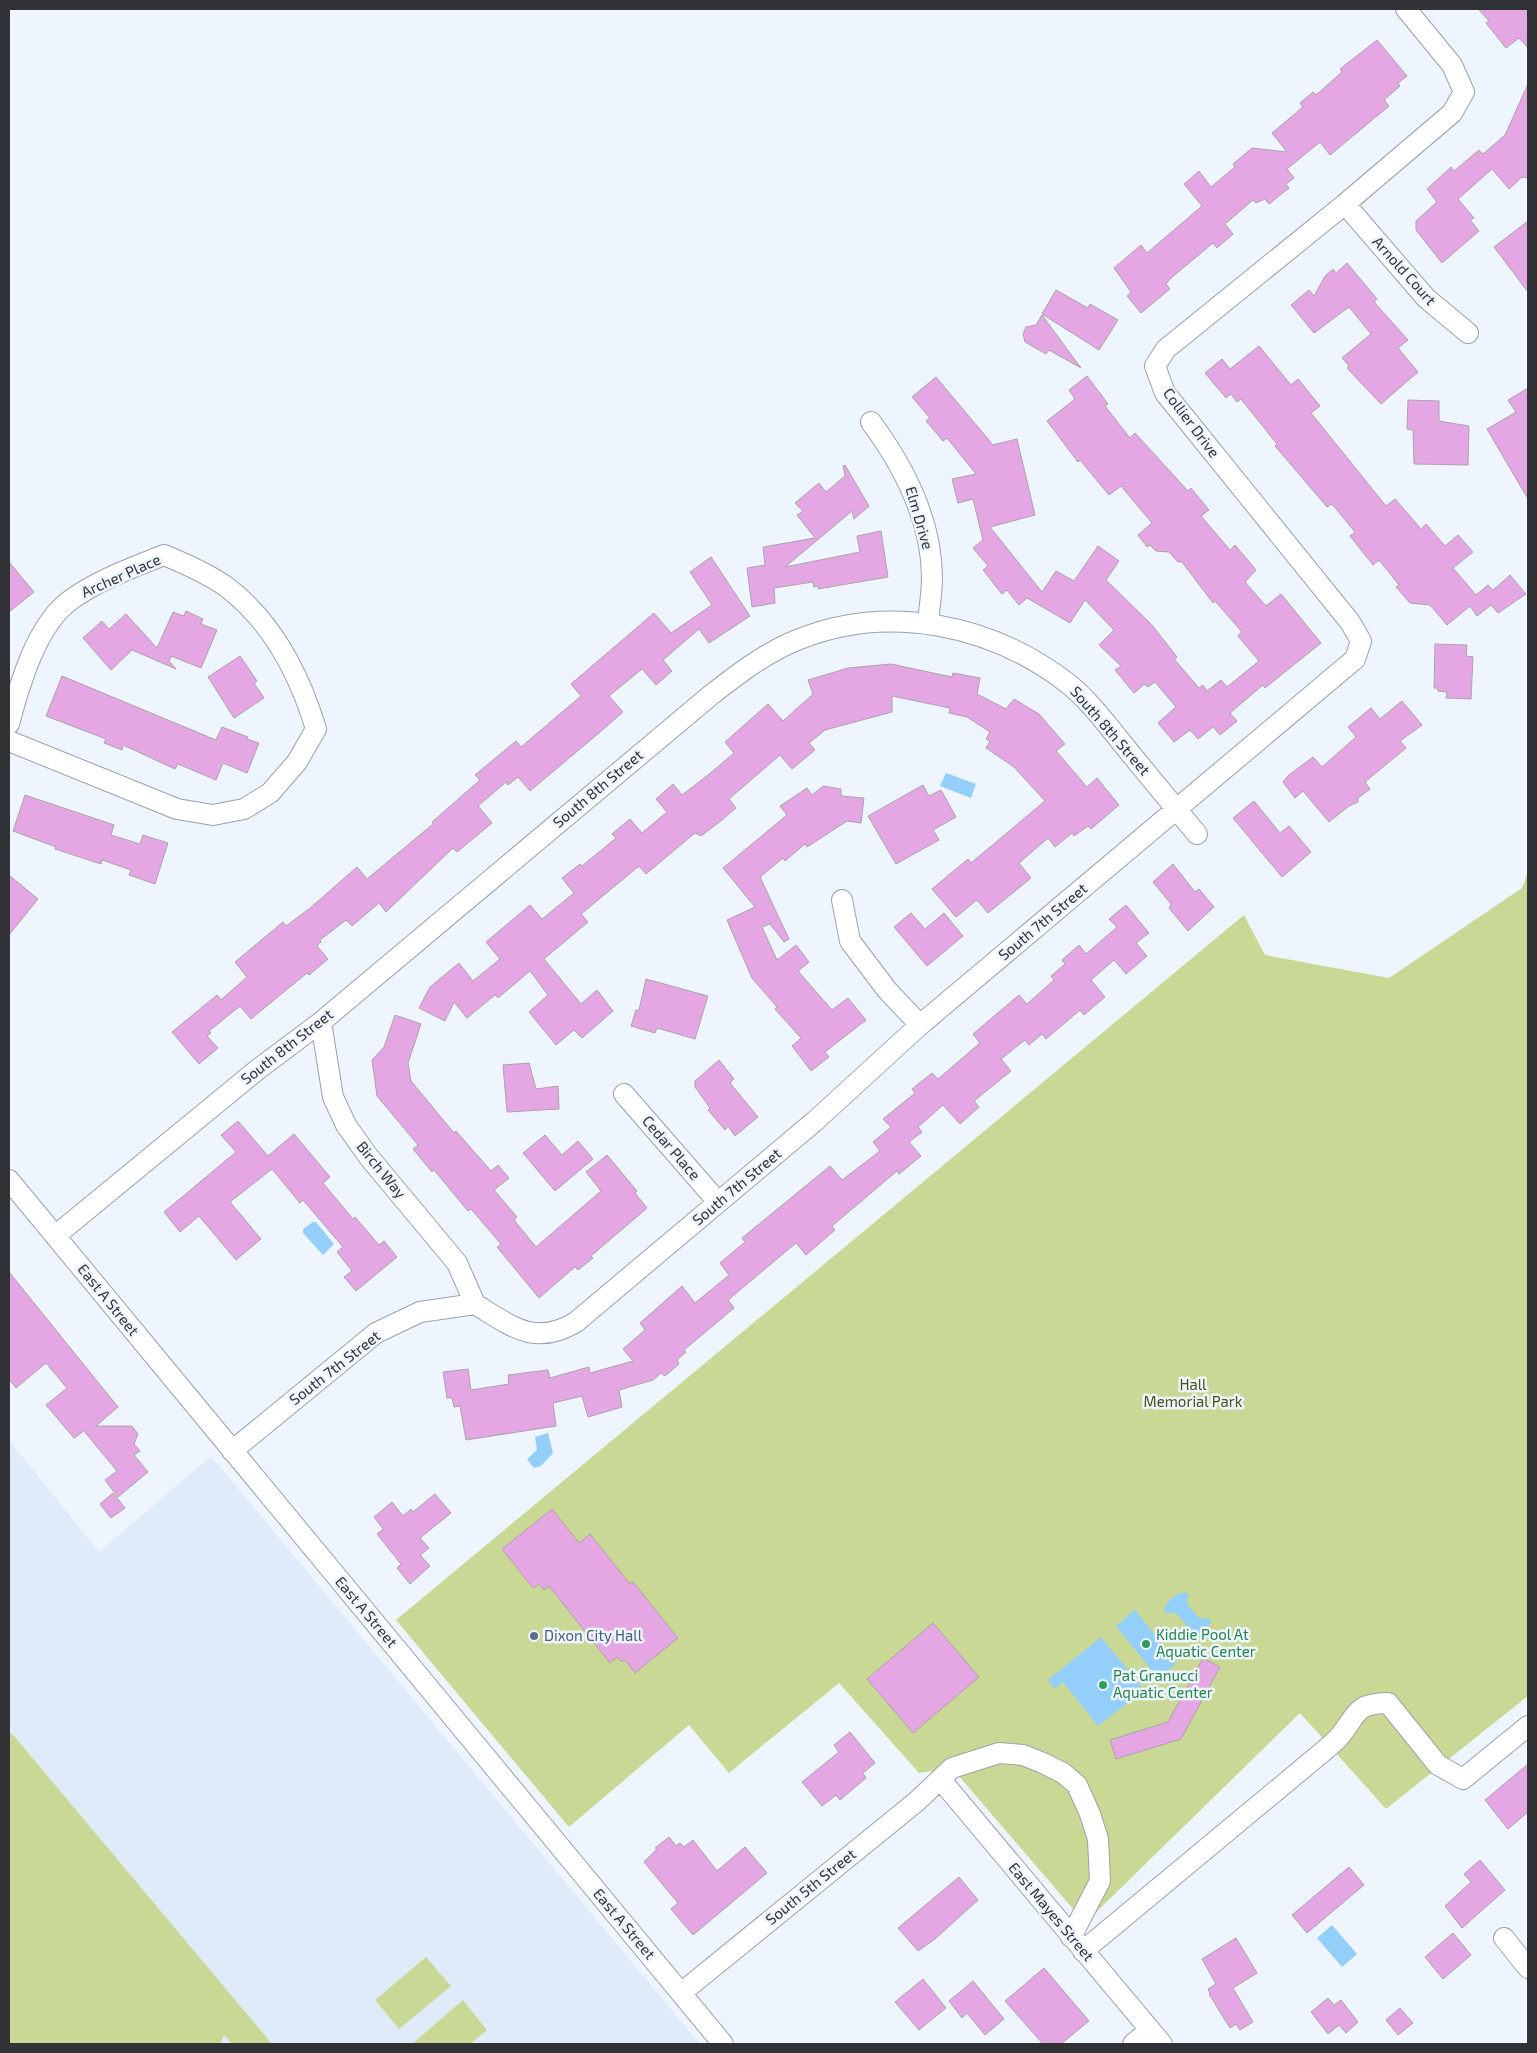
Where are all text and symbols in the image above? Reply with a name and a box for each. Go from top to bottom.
street label: Arnold Court [1369,232,1441,309]
street label: Collier Drive [1160,384,1224,461]
street label: Elm Drive [902,484,938,551]
street label: Archer Place [78,550,163,601]
street label: South 8th Street [1067,682,1154,779]
street label: South 8th Street [549,745,646,831]
street label: South 7th Street [994,879,1091,964]
street label: South 8th Street [237,1005,336,1088]
street label: Cedar Place [639,1112,705,1183]
street label: Birch Way [353,1137,410,1202]
street label: South 7th Street [688,1144,785,1229]
street label: East A Street [74,1260,143,1339]
street label: South 7th Street [285,1326,384,1408]
park label: Hall Memorial Park [1144,1375,1243,1410]
street label: East A Street [332,1572,402,1651]
place label: Kiddie Pool At Aquatic Center [1156,1625,1256,1660]
place label: Dixon City Hall [544,1626,643,1644]
marker: Dixon City Hall [528,1630,540,1642]
marker: Kiddie Pool At Aquatic Center [1140,1638,1152,1650]
place label: Pat Granucci Aquatic Center [1113,1666,1213,1701]
marker: Pat Granucci Aquatic Center [1097,1679,1109,1691]
street label: South 5th Street [762,1844,859,1928]
street label: East Mayes Street [1005,1858,1098,1965]
street label: East A Street [590,1884,660,1963]

